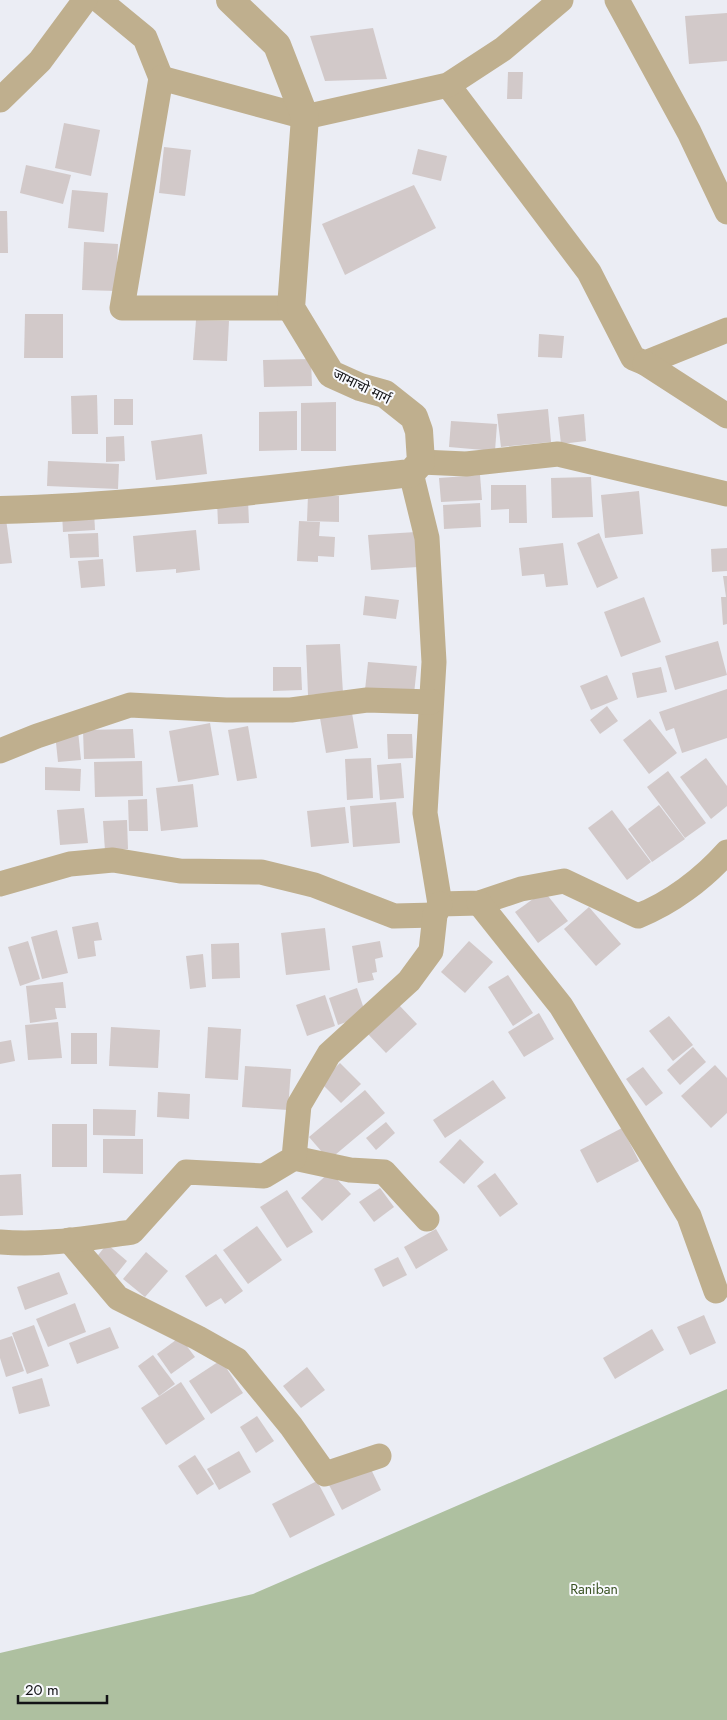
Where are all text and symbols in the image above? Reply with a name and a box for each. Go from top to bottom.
street label: जामाचो मार्ग [329,363,396,409]
park label: Raniban [570,1579,618,1599]
scale bar [18,1672,106,1704]
text: 20 m [25,1679,59,1701]

